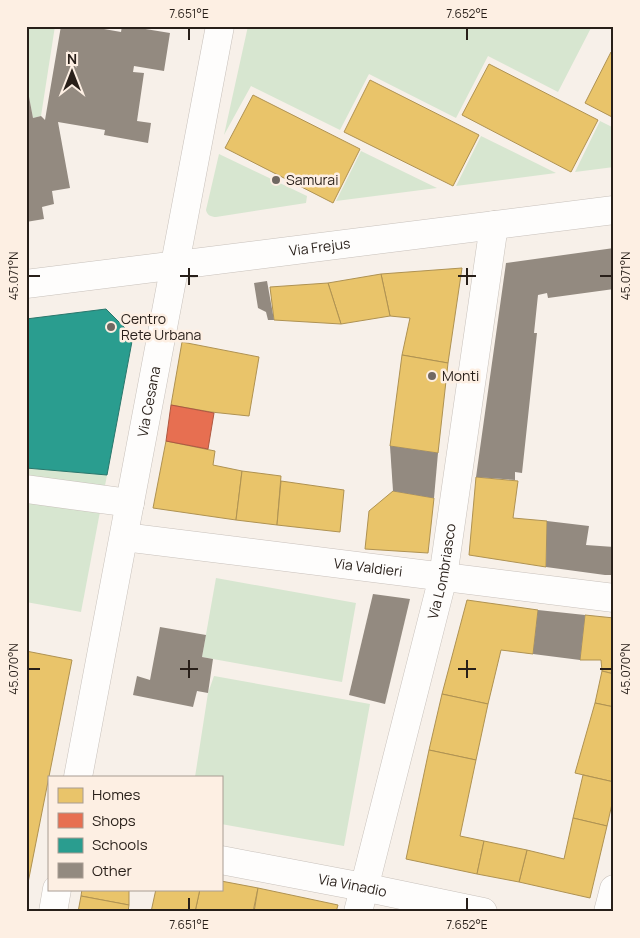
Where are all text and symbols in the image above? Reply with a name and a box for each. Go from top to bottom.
text: 7.651°E [169,5,209,22]
text: 7.652°E [446,5,488,22]
north arrow [48,48,98,98]
text: N [67,49,77,68]
place label: Samurai [286,170,338,189]
marker: Samurai [270,174,282,186]
street label: Via Frejus [288,233,351,260]
text: 45.071°N [5,252,22,300]
text: 45.071°N [617,252,634,300]
place label: Centro Rete Urbana [121,309,201,344]
marker: Centro Rete Urbana [105,321,117,333]
street label: Via Cesana [133,365,164,438]
place label: Monti [442,366,479,385]
marker: Monti [426,370,438,382]
street label: Via Lombriasco [423,522,460,621]
street label: Via Valdieri [333,553,404,581]
text: 45.070°N [5,643,22,695]
text: 45.070°N [617,643,634,695]
legend [48,776,222,890]
text: Homes [92,784,141,805]
text: Shops [92,810,136,831]
text: Schools [92,834,148,855]
text: Other [92,860,133,881]
street label: Via Vinadio [317,869,389,901]
text: 7.651°E [169,916,209,933]
text: 7.652°E [446,916,488,933]

